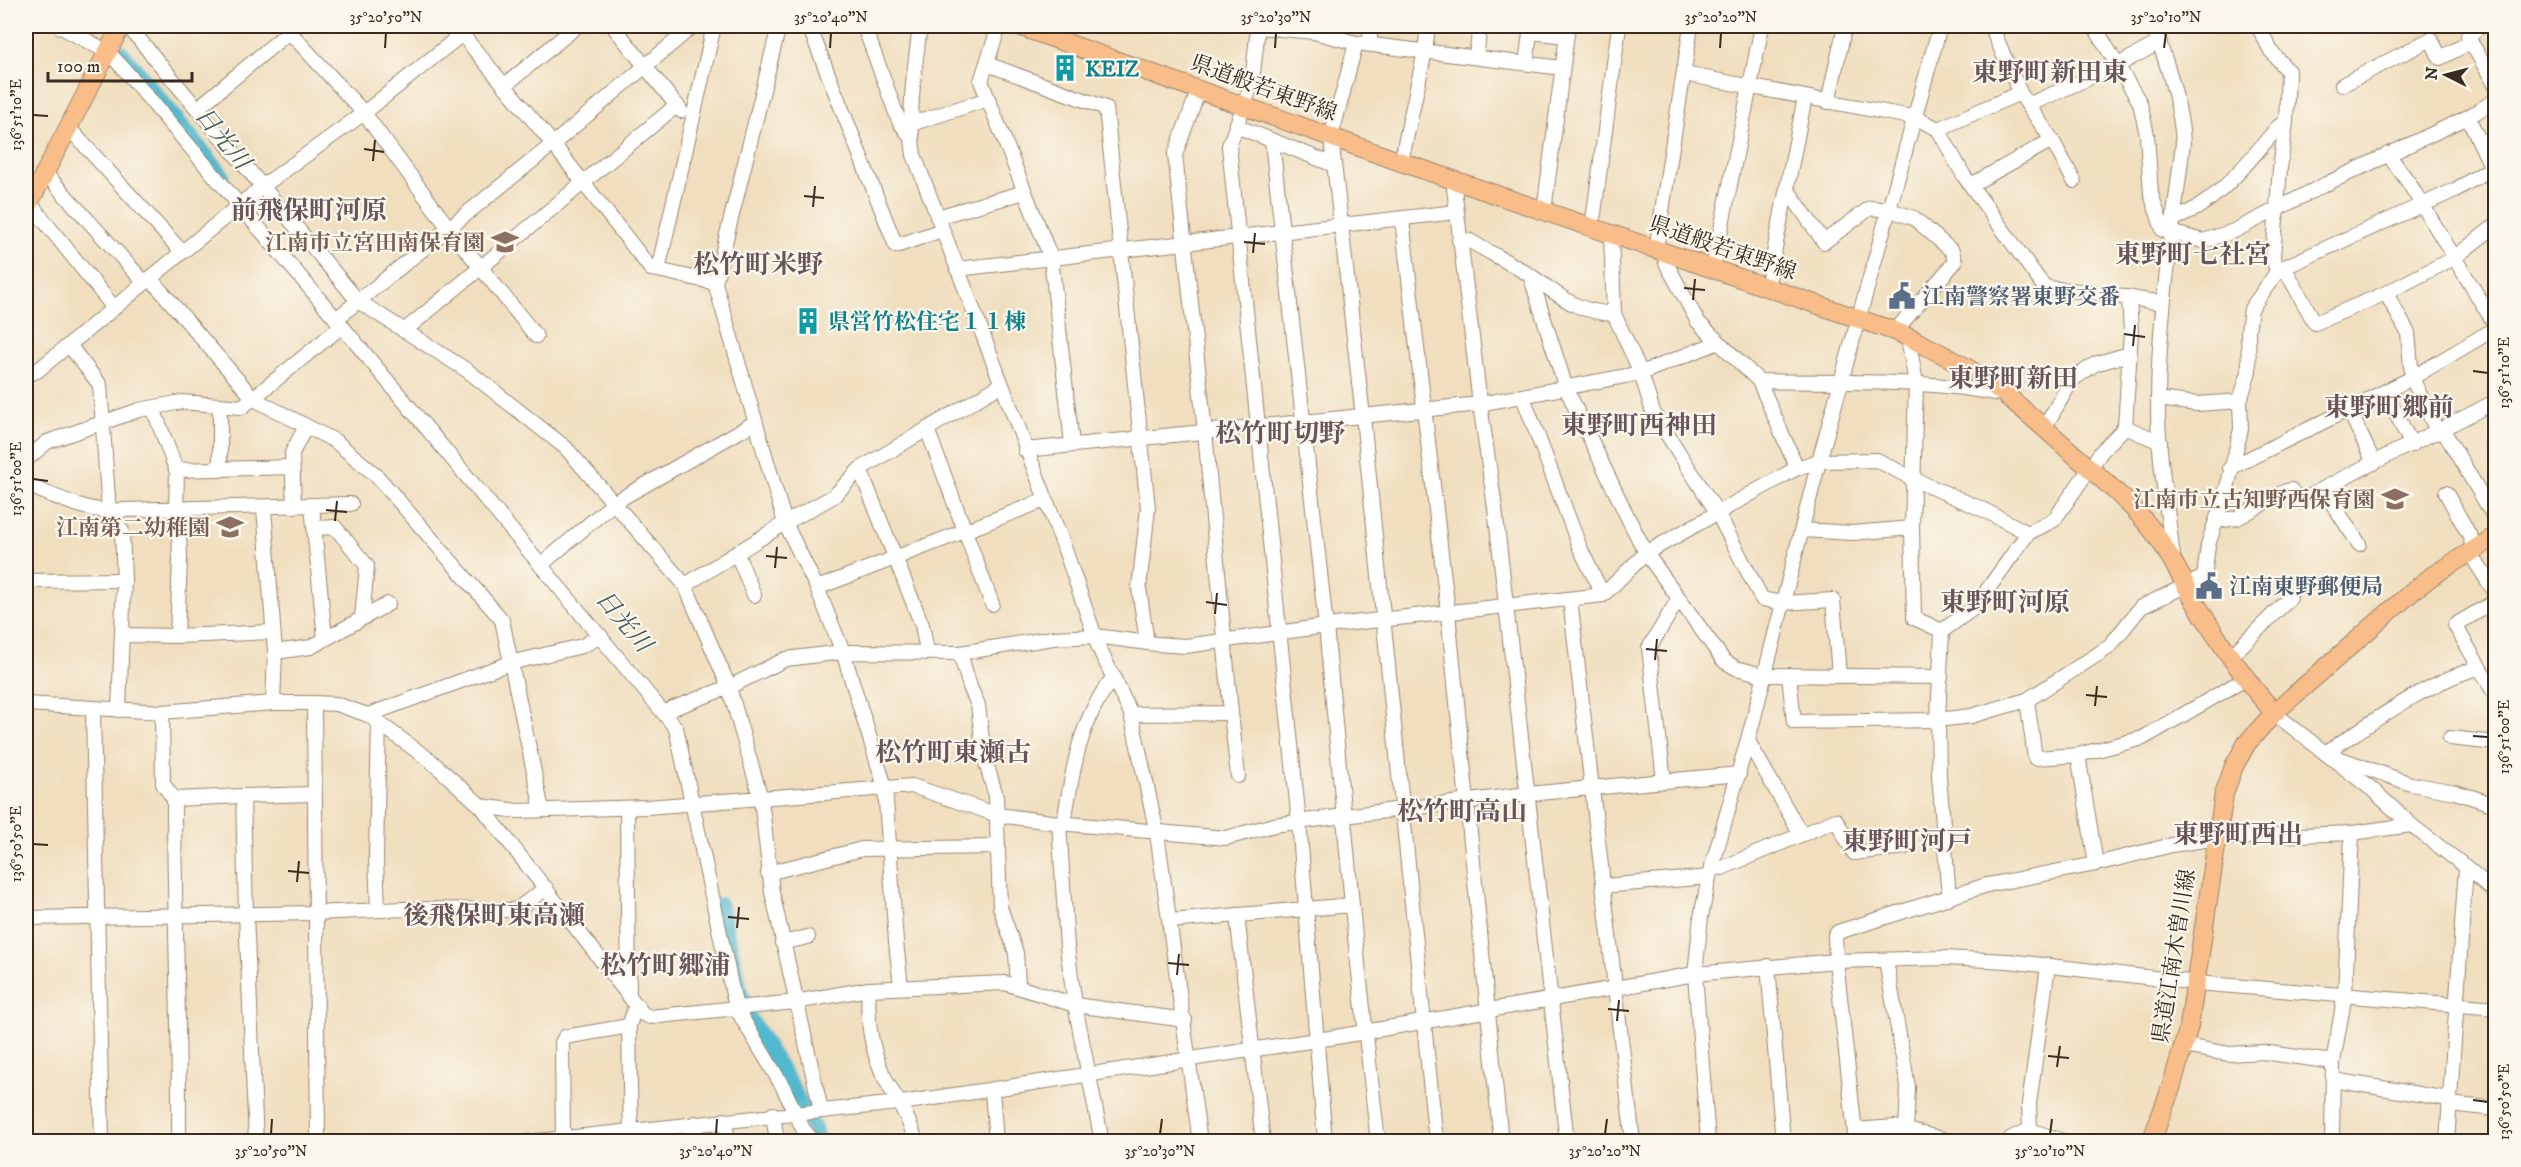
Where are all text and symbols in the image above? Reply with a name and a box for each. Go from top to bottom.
text: 35°20'50"N [350,8,422,27]
text: 35°20'40"N [794,8,868,27]
text: 35°20'30"N [1241,8,1311,27]
text: 35°20'20"N [1685,8,1757,27]
text: 35°20'10"N [2131,8,2201,27]
scale bar [48,45,192,83]
north arrow [2416,45,2476,105]
street label: 県道般若東野線 [1187,49,1340,127]
building icon: KEIZ [1050,53,1080,83]
text: 100 m [57,56,100,78]
place label: KEIZ [1085,56,1139,83]
district label: 東野町新田東 [1972,57,2128,90]
text: N [2421,66,2443,81]
text: 136°51'10"E [7,79,26,151]
water label: 日光川 [188,101,258,178]
district label: 前飛保町河原 [231,195,387,228]
street label: 県道般若東野線 [1645,211,1800,286]
school or university icon: 江南市立宮田南保育園 [490,227,520,257]
place label: 江南市立宮田南保育園 [265,230,485,257]
district label: 東野町七社宮 [2115,239,2271,272]
district label: 松竹町米野 [693,249,823,282]
public building icon: 江南警察署東野交番 [1887,281,1917,311]
place label: 江南警察署東野交番 [1922,284,2120,311]
building icon: 県営竹松住宅１１棟 [793,306,823,336]
place label: 県営竹松住宅１１棟 [828,309,1026,336]
text: 136°51'10"E [2495,337,2514,409]
district label: 東野町新田 [1948,363,2078,396]
district label: 東野町郷前 [2324,392,2454,425]
district label: 東野町西神田 [1561,410,1717,443]
district label: 松竹町切野 [1215,418,1345,451]
text: 136°51'00"E [7,441,26,516]
school or university icon: 江南市立古知野西保育園 [2380,484,2410,514]
place label: 江南市立古知野西保育園 [2133,487,2375,514]
school or university icon: 江南第二幼稚園 [215,512,245,542]
place label: 江南第二幼稚園 [56,515,210,542]
public building icon: 江南東野郵便局 [2194,571,2224,601]
place label: 江南東野郵便局 [2229,574,2383,601]
water label: 日光川 [589,584,660,661]
district label: 東野町河原 [1940,587,2070,620]
text: 136°51'00"E [2495,699,2514,774]
district label: 松竹町東瀬古 [875,737,1031,770]
district label: 松竹町高山 [1397,796,1527,829]
text: 136°50'50"E [7,805,26,882]
district label: 東野町西出 [2173,819,2303,852]
district label: 東野町河戸 [1842,826,1972,859]
street label: 県道江南木曽川線 [2147,867,2202,1045]
district label: 後飛保町東高瀬 [403,900,585,933]
district label: 松竹町郷浦 [600,950,730,983]
text: 136°50'50"E [2495,1063,2514,1140]
text: 35°20'50"N [235,1142,307,1161]
text: 35°20'40"N [679,1142,753,1161]
text: 35°20'30"N [1125,1142,1195,1161]
text: 35°20'20"N [1569,1142,1641,1161]
text: 35°20'10"N [2015,1142,2085,1161]

